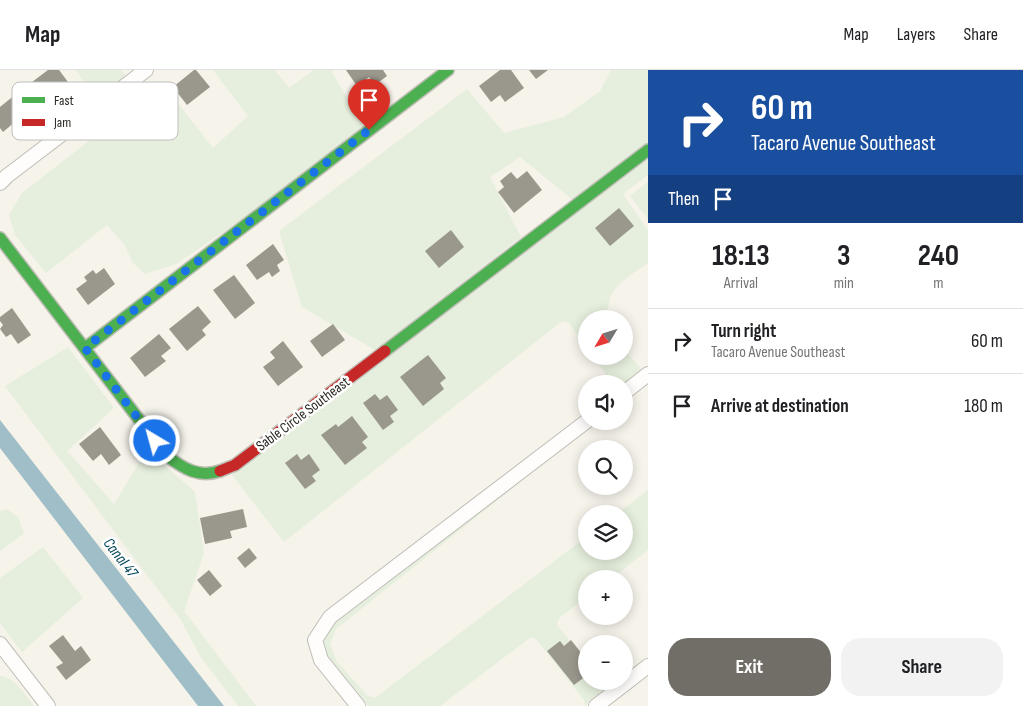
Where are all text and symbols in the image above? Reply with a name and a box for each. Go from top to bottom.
text: Map [25,20,60,49]
text: Map [844,24,869,45]
text: Layers [897,24,936,45]
text: Share [964,24,998,45]
pin [348,79,390,130]
legend [12,82,178,140]
icon: arrive [355,86,383,114]
text: 60 m [751,87,813,130]
icon: right [668,90,733,155]
text: Fast [54,92,74,109]
text: Jam [53,114,71,131]
text: Tacaro Avenue Southeast [751,130,936,157]
icon: arrive [709,185,737,213]
text: Then [668,188,699,211]
text: 18:13 [712,238,770,274]
text: 3 [837,238,851,274]
text: 240 [918,238,959,274]
text: Arrival [724,274,758,293]
text: min [834,274,854,293]
text: m [933,274,944,293]
north arrow [578,310,632,365]
map controls [578,310,633,690]
text: Turn right [711,320,776,343]
icon: right [668,327,696,355]
text: 60 m [971,330,1003,353]
text: Tacaro Avenue Southeast [711,343,845,362]
street label: Sable Circle Southeast [252,372,354,455]
button: sound [578,375,633,430]
icon: arrive [668,392,696,420]
text: Arrive at destination [711,395,849,418]
text: 180 m [964,395,1003,418]
position arrow [128,414,180,466]
button: search [578,440,633,495]
button: layers [578,505,633,560]
water label: Canal 47 [99,534,142,583]
button: + [578,570,633,625]
button: − [578,635,633,690]
button: Exit [668,638,831,696]
button: Share [841,638,1003,696]

